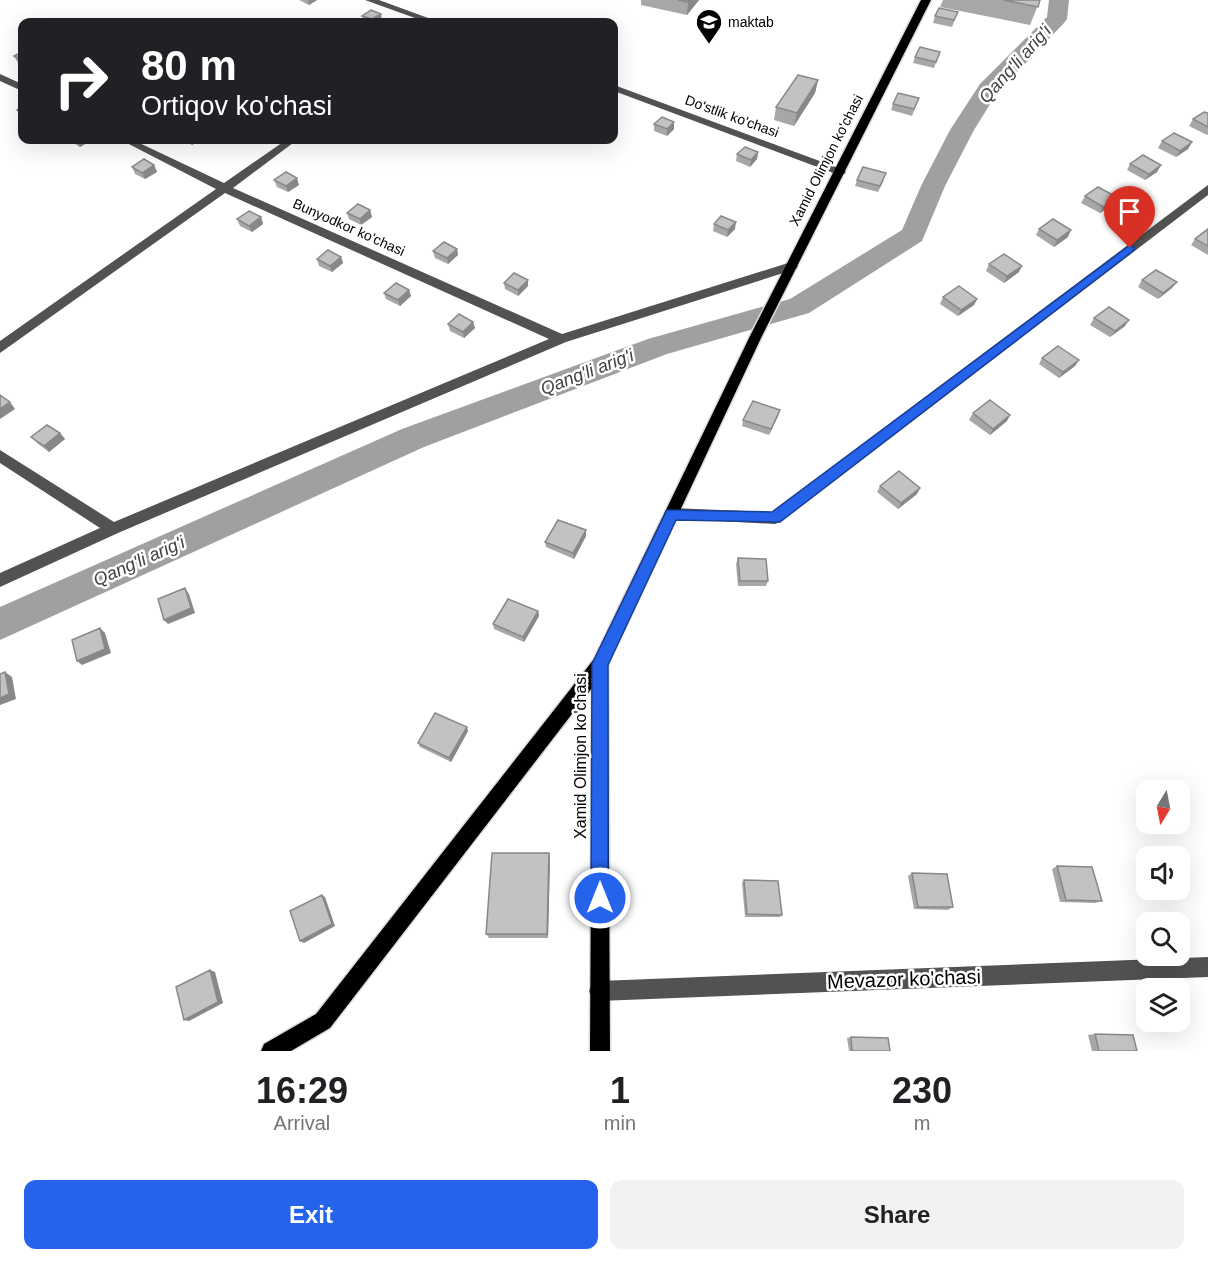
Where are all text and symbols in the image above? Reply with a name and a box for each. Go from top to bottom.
school or university icon: maktab [694,7,724,45]
place label: maktab [728,14,774,30]
water label: Qang'li arig'i [975,20,1056,107]
icon: right [42,42,120,120]
text: 80 m [141,42,237,89]
text: Ortiqov ko'chasi [141,91,332,121]
street label: Do'stlik ko'chasi [683,92,781,140]
street label: Xamid Olimjon ko'chasi [786,92,866,228]
pin [1104,186,1155,248]
street label: Bunyodkor ko'chasi [290,195,408,259]
icon: arrive [1113,195,1146,228]
water label: Qang'li arig'i [538,345,637,399]
water label: Qang'li arig'i [90,532,189,590]
street label: Xamid Olimjon ko'chasi [572,673,589,839]
north arrow [1136,780,1190,834]
map controls [1136,780,1190,1032]
button: sound [1136,846,1190,900]
position arrow [568,866,632,930]
button: search [1136,912,1190,966]
street label: Mevazor ko'chasi [827,965,981,993]
button: layers [1136,978,1190,1032]
text: 16:29 [256,1070,348,1111]
text: 1 [610,1070,630,1111]
text: 230 [892,1070,952,1111]
text: Arrival [274,1112,330,1134]
text: min [604,1112,636,1134]
text: m [914,1112,930,1134]
button: Exit [24,1180,598,1249]
button: Share [610,1180,1184,1249]

